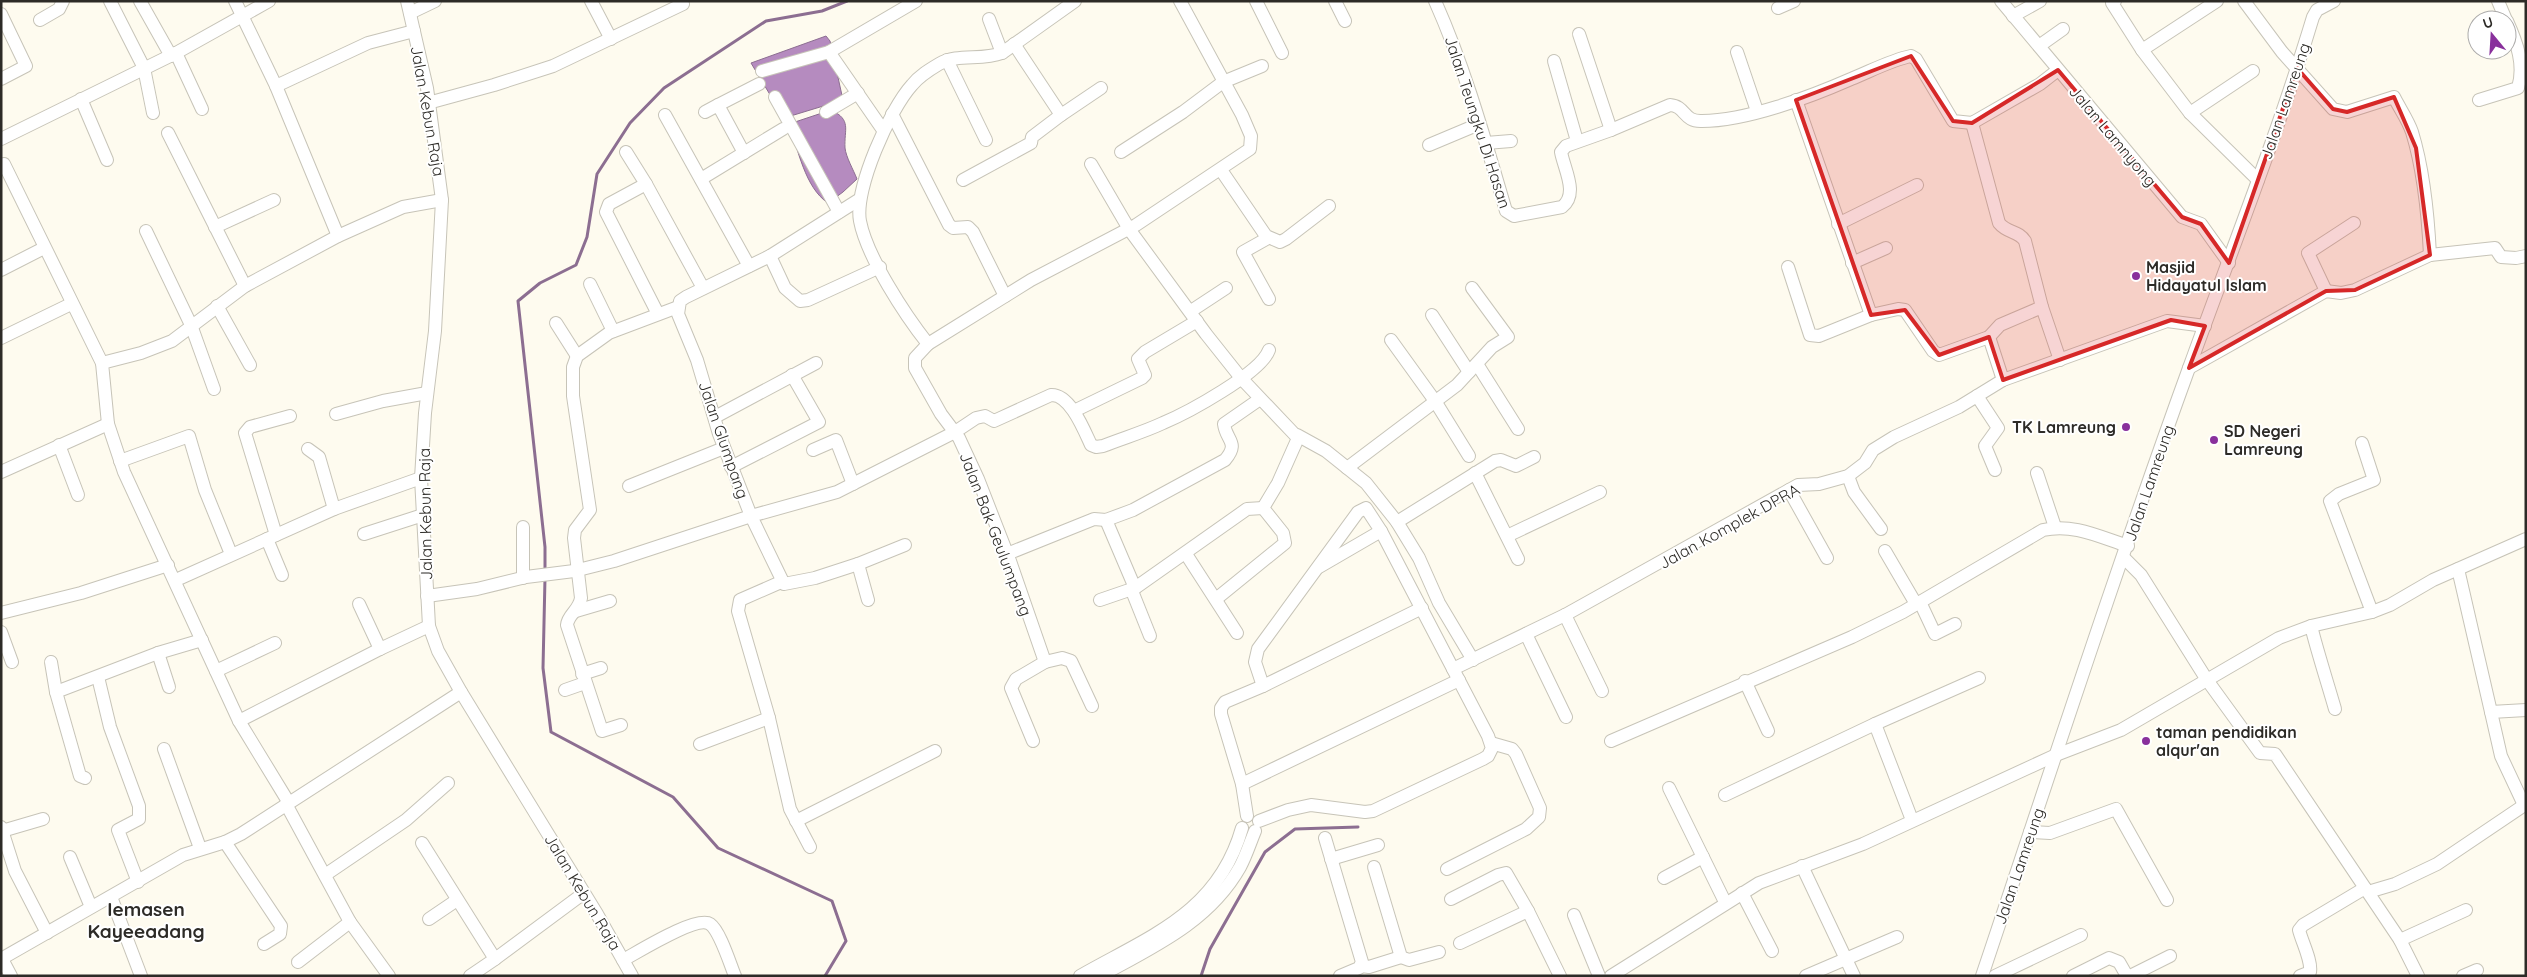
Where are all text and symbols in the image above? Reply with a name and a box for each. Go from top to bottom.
north arrow [2467,10,2517,60]
text: U [2481,13,2495,33]
street label: Jalan Teungku Di Hasan [1441,33,1515,211]
street label: Jalan Lamreung [2256,40,2314,162]
street label: Jalan Kebun Raja [407,44,449,178]
street label: Jalan Lamnyong [2065,81,2161,191]
place label: Masjid Hidayatul Islam [2146,257,2267,295]
marker: Masjid Hidayatul Islam [2130,270,2142,282]
street label: Jalan Glumpang [695,379,753,501]
place label: TK Lamreung [2012,417,2116,437]
marker: TK Lamreung [2120,421,2132,433]
place label: SD Negeri Lamreung [2224,421,2303,459]
street label: Jalan Lamreung [2120,422,2178,544]
marker: SD Negeri Lamreung [2208,434,2220,446]
street label: Jalan Kebun Raja [414,448,436,580]
street label: Jalan Bak Geulumpang [955,449,1037,619]
street label: Jalan Komplek DPRA [1655,479,1803,573]
place label: taman pendidikan alqur'an [2156,722,2297,760]
marker: taman pendidikan alqur'an [2140,735,2152,747]
street label: Jalan Lamreung [1990,805,2048,927]
street label: Jalan Kebun Raja [540,830,626,954]
district label: Iemasen Kayeeadang [87,897,205,943]

